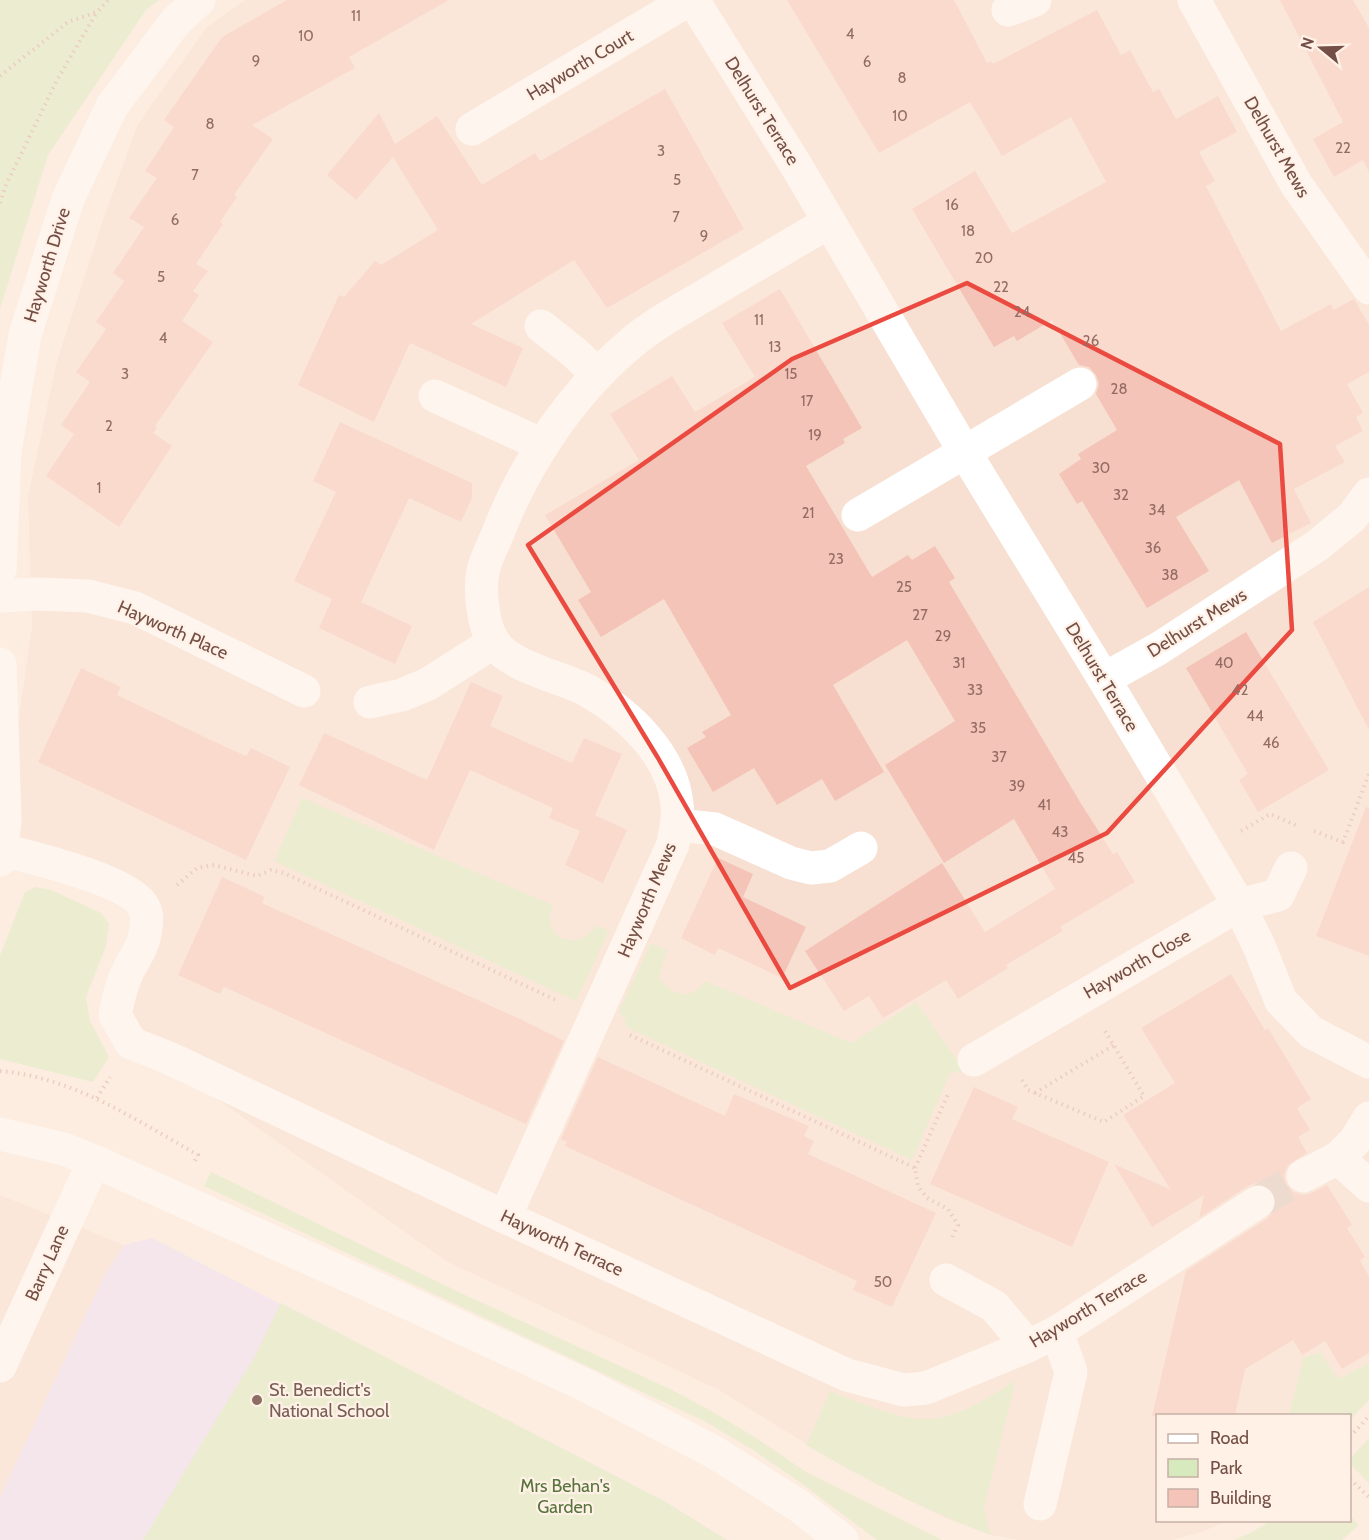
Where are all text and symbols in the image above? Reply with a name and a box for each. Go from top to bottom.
house number: 11 [351,7,361,25]
north arrow [1291,18,1351,78]
street label: Hayworth Court [523,25,637,105]
house number: 4 [846,25,855,43]
house number: 10 [298,27,314,45]
text: N [1296,35,1318,52]
house number: 9 [252,52,260,70]
street label: Delhurst Terrace [720,53,804,169]
house number: 6 [863,53,871,71]
house number: 8 [897,69,907,87]
street label: Delhurst Mews [1239,93,1315,201]
house number: 10 [892,107,908,125]
house number: 8 [205,115,215,133]
house number: 22 [1335,139,1351,157]
house number: 3 [657,142,665,160]
house number: 7 [191,166,199,184]
house number: 5 [673,171,681,189]
house number: 16 [945,196,959,214]
street label: Hayworth Drive [19,205,75,325]
house number: 7 [672,208,680,226]
house number: 6 [171,211,179,229]
house number: 18 [961,222,975,240]
house number: 9 [700,227,708,245]
house number: 20 [975,249,993,267]
house number: 5 [157,268,165,286]
house number: 22 [993,278,1009,296]
house number: 24 [1014,303,1031,321]
house number: 11 [754,311,764,329]
house number: 4 [159,329,168,347]
house number: 26 [1083,332,1099,350]
house number: 13 [768,338,782,356]
house number: 3 [121,365,129,383]
house number: 15 [784,365,798,383]
house number: 28 [1111,380,1127,398]
house number: 17 [801,392,814,410]
house number: 2 [105,417,113,435]
house number: 19 [808,426,822,444]
house number: 30 [1092,459,1110,477]
house number: 1 [97,479,101,497]
house number: 32 [1113,486,1129,504]
house number: 34 [1149,501,1166,519]
house number: 21 [802,504,814,522]
house number: 36 [1145,539,1161,557]
house number: 23 [828,550,844,568]
house number: 38 [1161,566,1179,584]
house number: 25 [896,578,912,596]
street label: Delhurst Mews [1143,584,1251,662]
street label: Hayworth Place [114,596,232,664]
house number: 27 [912,606,928,624]
street label: Delhurst Terrace [1061,618,1143,736]
house number: 29 [935,627,951,645]
house number: 31 [952,654,966,672]
house number: 40 [1214,654,1234,672]
house number: 33 [967,681,983,699]
house number: 42 [1232,681,1248,699]
house number: 44 [1246,707,1264,725]
house number: 35 [970,719,986,737]
house number: 46 [1262,734,1280,752]
house number: 37 [991,748,1007,766]
house number: 39 [1009,777,1025,795]
house number: 41 [1037,796,1051,814]
house number: 43 [1052,823,1068,841]
street label: Hayworth Mews [613,839,681,961]
house number: 45 [1068,849,1084,867]
street label: Hayworth Close [1079,924,1195,1004]
street label: Hayworth Terrace [497,1205,627,1281]
street label: Barry Lane [21,1222,73,1304]
street label: Hayworth Terrace [1025,1265,1151,1353]
house number: 50 [874,1273,892,1291]
place label: St. Benedict's National School [269,1379,390,1422]
marker: St. Benedict's National School [250,1393,264,1407]
legend [1156,1414,1351,1522]
text: Road [1210,1427,1249,1449]
text: Park [1210,1457,1243,1479]
park label: Mrs Behan's Garden [520,1475,610,1518]
text: Building [1210,1487,1272,1509]

